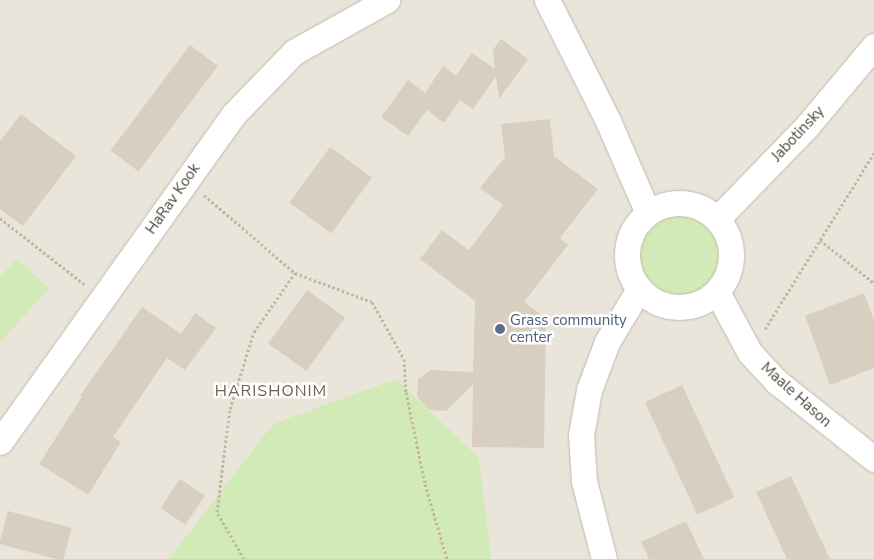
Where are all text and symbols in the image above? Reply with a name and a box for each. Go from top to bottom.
street label: Jabotinsky [768,103,828,165]
street label: HaRav Kook [142,160,204,238]
place label: Grass community center [510,311,627,346]
marker: Grass community center [494,323,506,335]
street label: Maale Hason [757,359,835,431]
district label: HARISHONIM [213,381,329,401]

